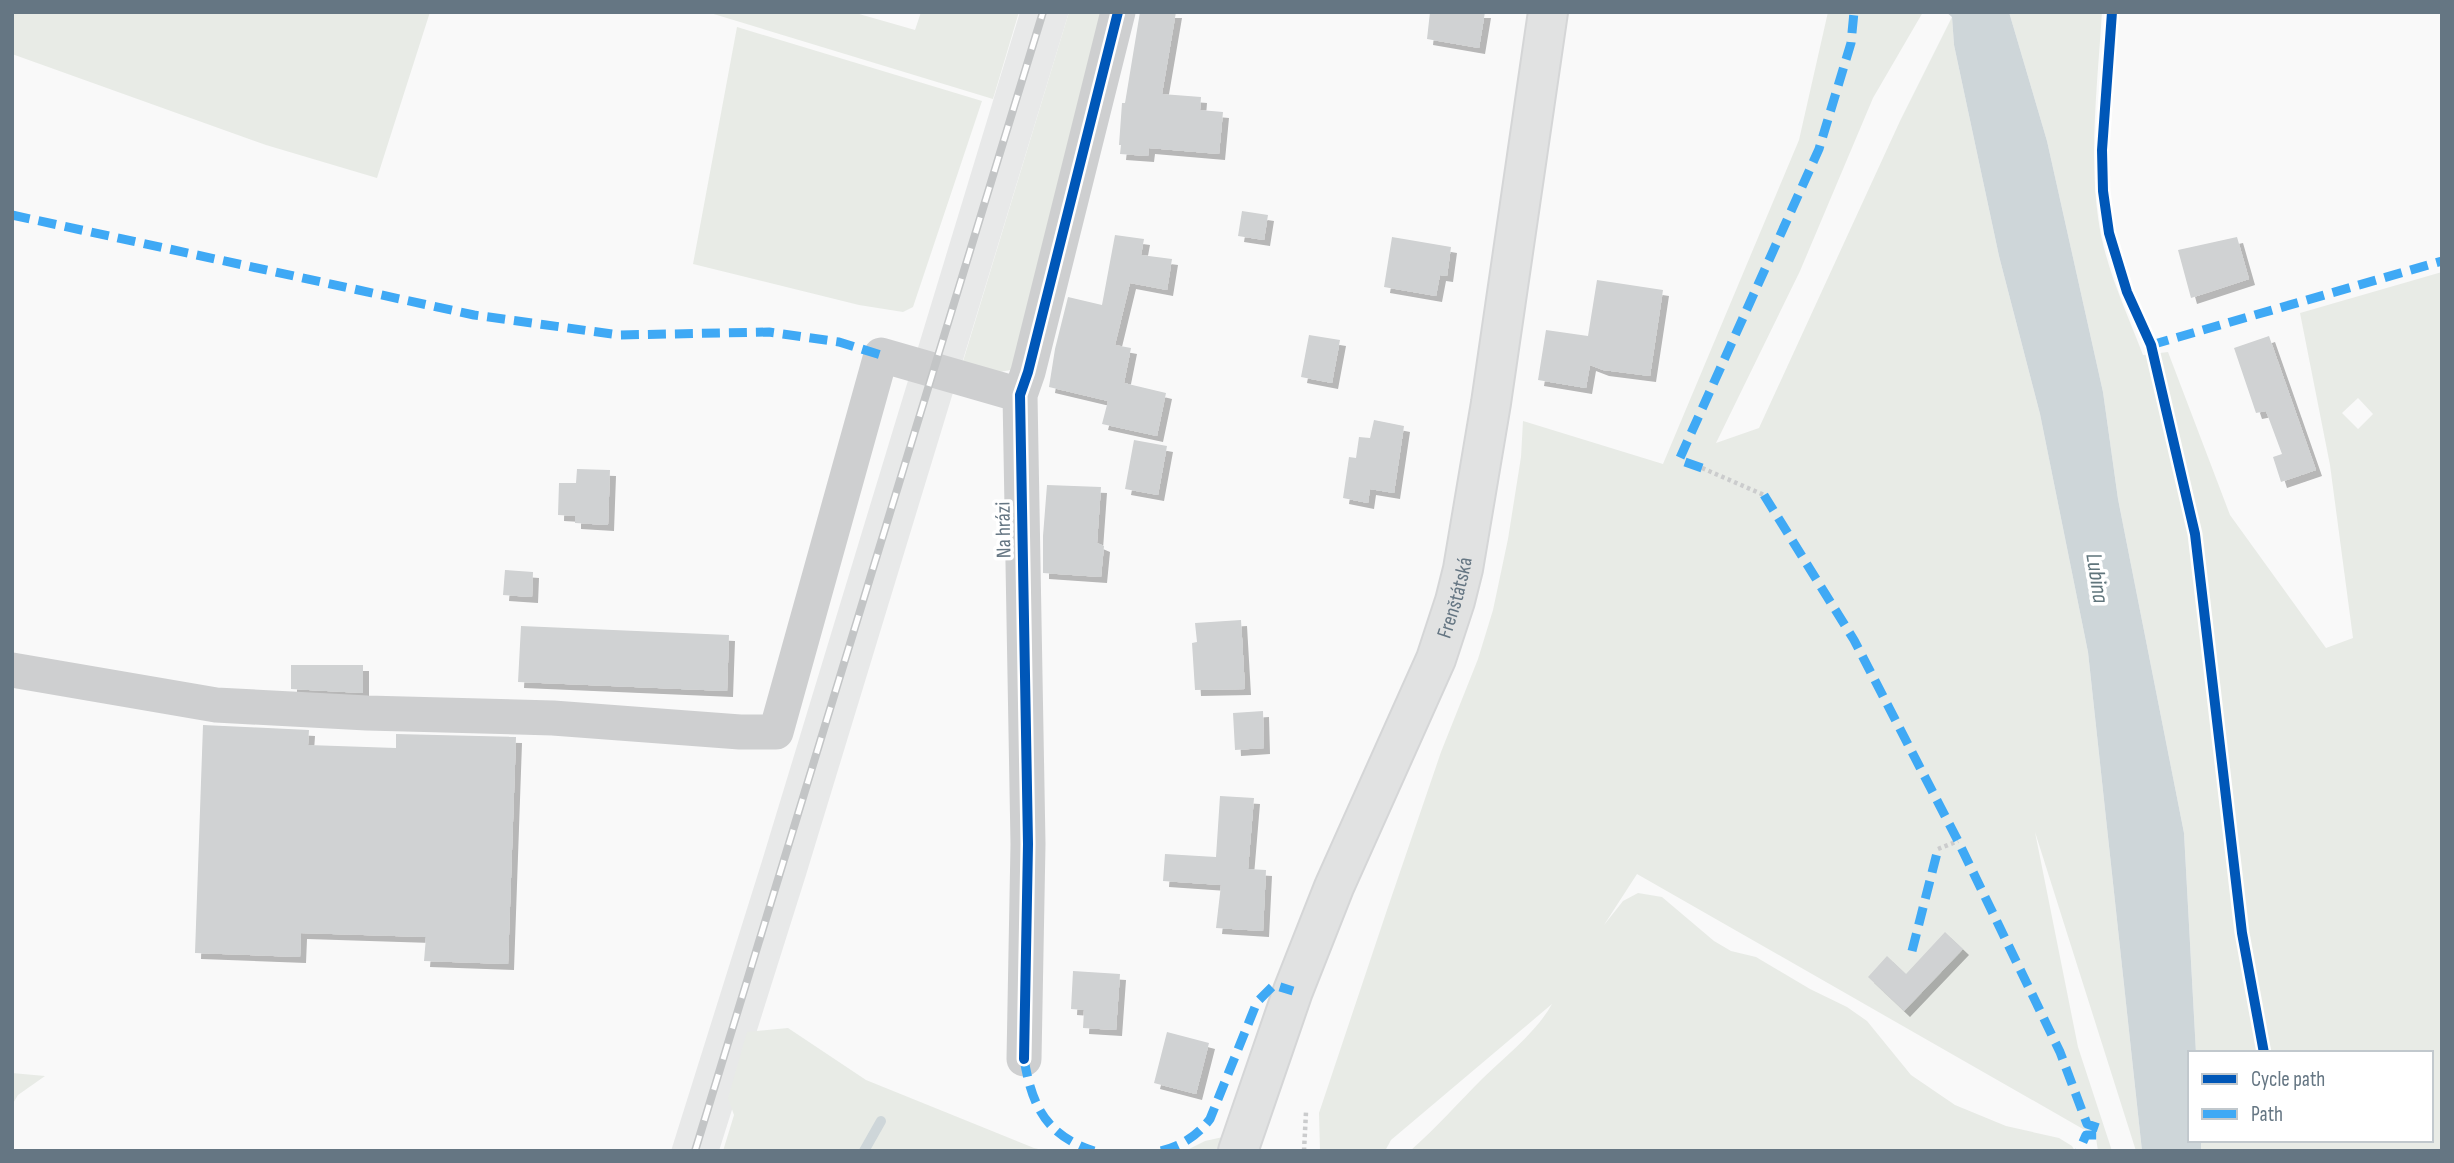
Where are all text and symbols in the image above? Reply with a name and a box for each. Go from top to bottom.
street label: Na hrázi [991,502,1016,558]
water label: Lubina [2079,551,2115,606]
street label: Frenštátská [1432,555,1478,641]
legend [2188,1051,2433,1142]
text: Cycle path [2251,1067,2325,1092]
text: Path [2251,1102,2283,1127]

